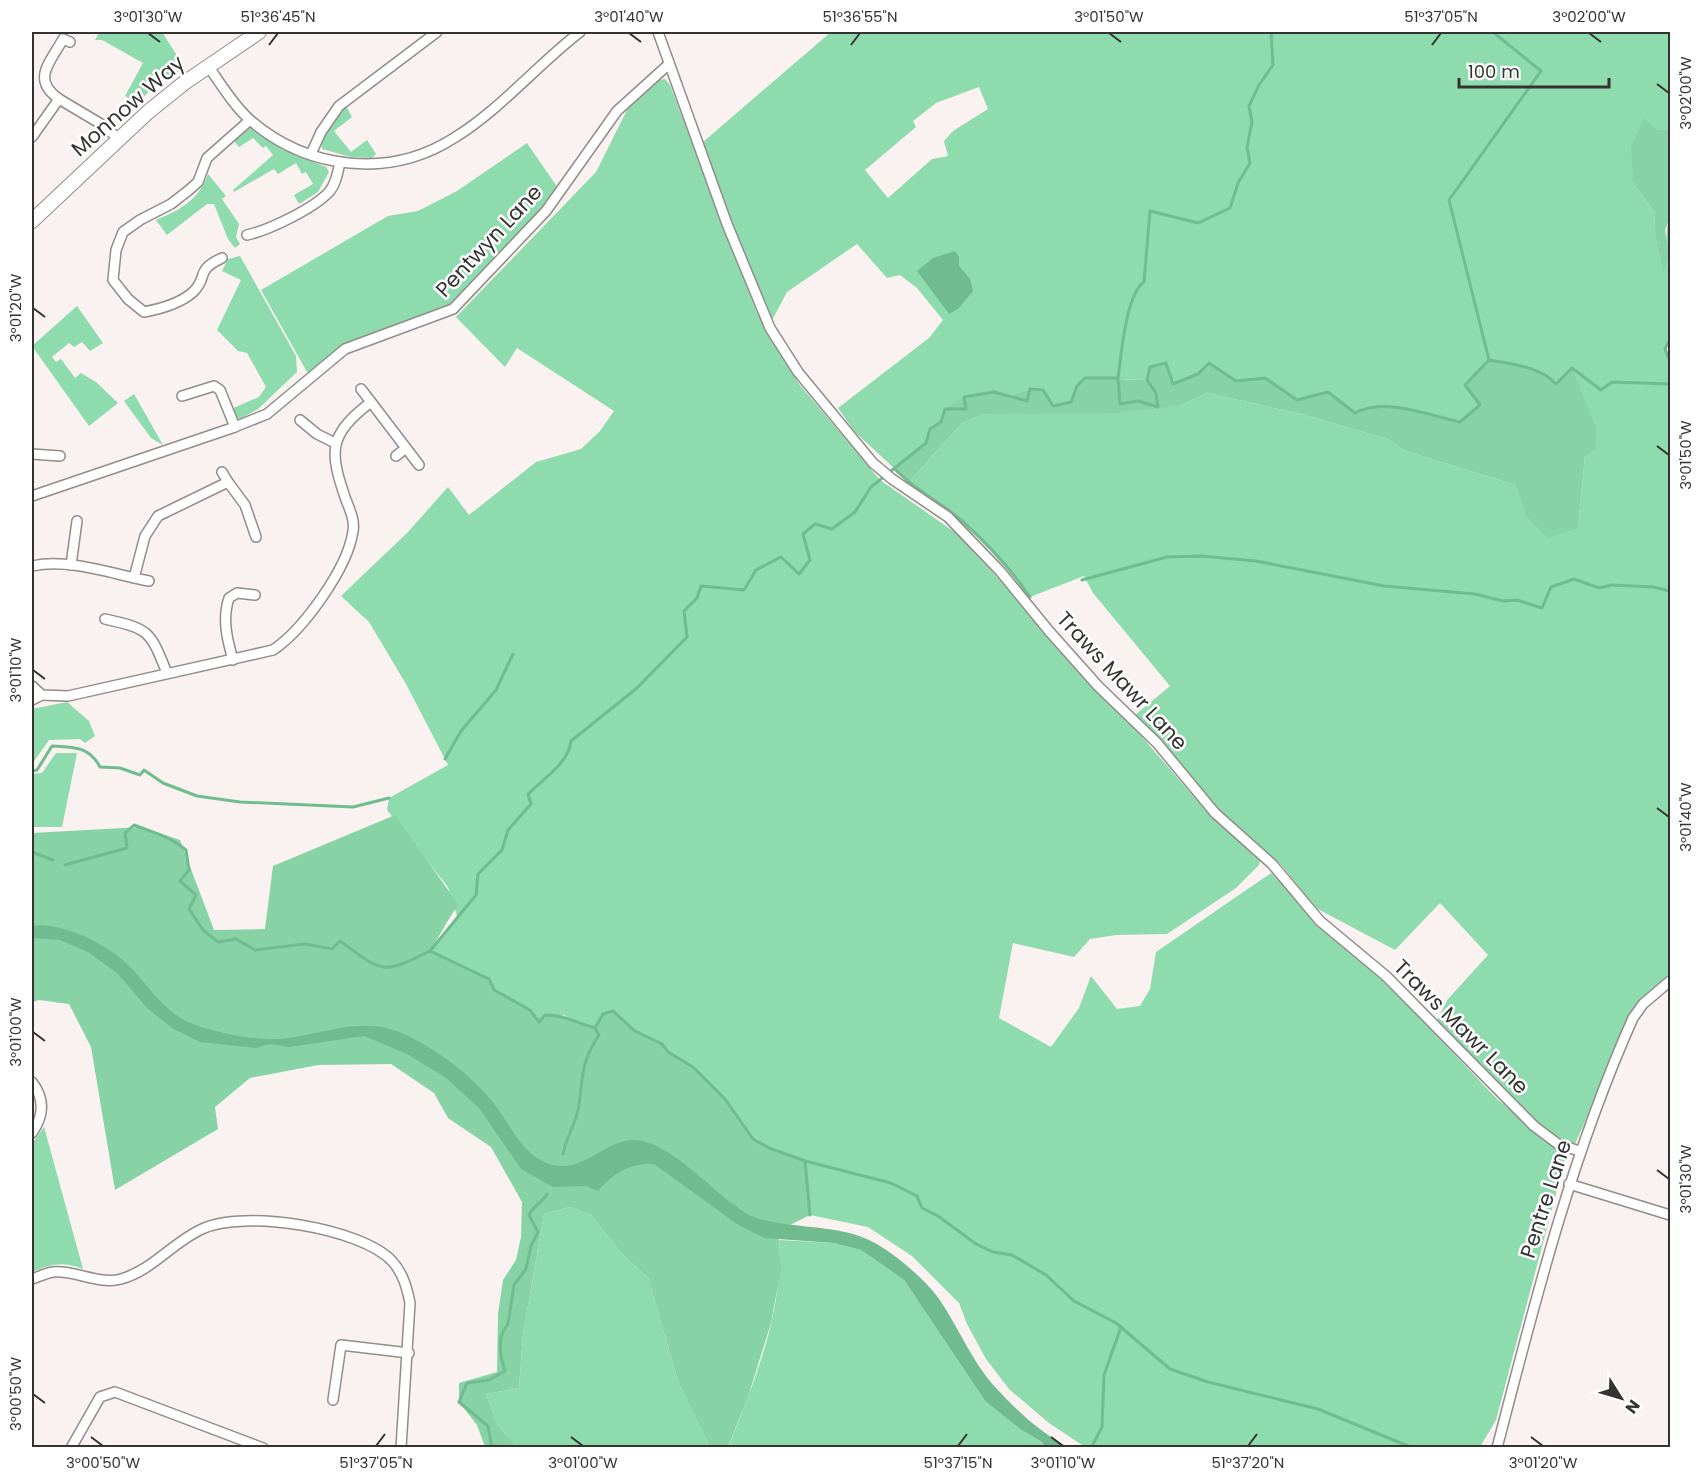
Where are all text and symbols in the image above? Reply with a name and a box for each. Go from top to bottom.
text: 3°01'30"W [114,6,183,27]
text: 51°36'45"N [241,6,315,27]
text: 3°01'40"W [594,6,664,27]
text: 51°36'55"N [823,6,897,27]
text: 3°01'50"W [1074,6,1144,27]
text: 51°37'05"N [1404,6,1478,27]
text: 3°02'00"W [1552,6,1626,27]
street label: Monnow Way [65,48,191,163]
scale bar [1459,51,1609,89]
text: 3°02'00"W [1675,56,1696,130]
text: 100 m [1468,59,1520,84]
street label: Pentwyn Lane [429,178,548,303]
text: 3°01'20"W [5,273,26,342]
text: 3°01'50"W [1675,420,1696,490]
street label: Traws Mawr Lane [1050,605,1194,756]
text: 3°01'10"W [5,637,26,702]
text: 3°01'40"W [1675,782,1696,852]
street label: Traws Mawr Lane [1388,953,1535,1100]
text: 3°01'00"W [5,997,26,1067]
street label: Pentre Lane [1513,1136,1578,1262]
text: 3°01'30"W [1675,1144,1696,1213]
text: 3°00'50"W [5,1357,26,1431]
north arrow [1591,1368,1651,1428]
text: N [1620,1395,1645,1418]
text: 3°00'50"W [66,1452,140,1473]
text: 51°37'05"N [339,1452,413,1473]
text: 3°01'00"W [548,1452,618,1473]
text: 51°37'15"N [924,1452,992,1473]
text: 3°01'10"W [1031,1452,1096,1473]
text: 51°37'20"N [1212,1452,1284,1473]
text: 3°01'20"W [1509,1452,1578,1473]

